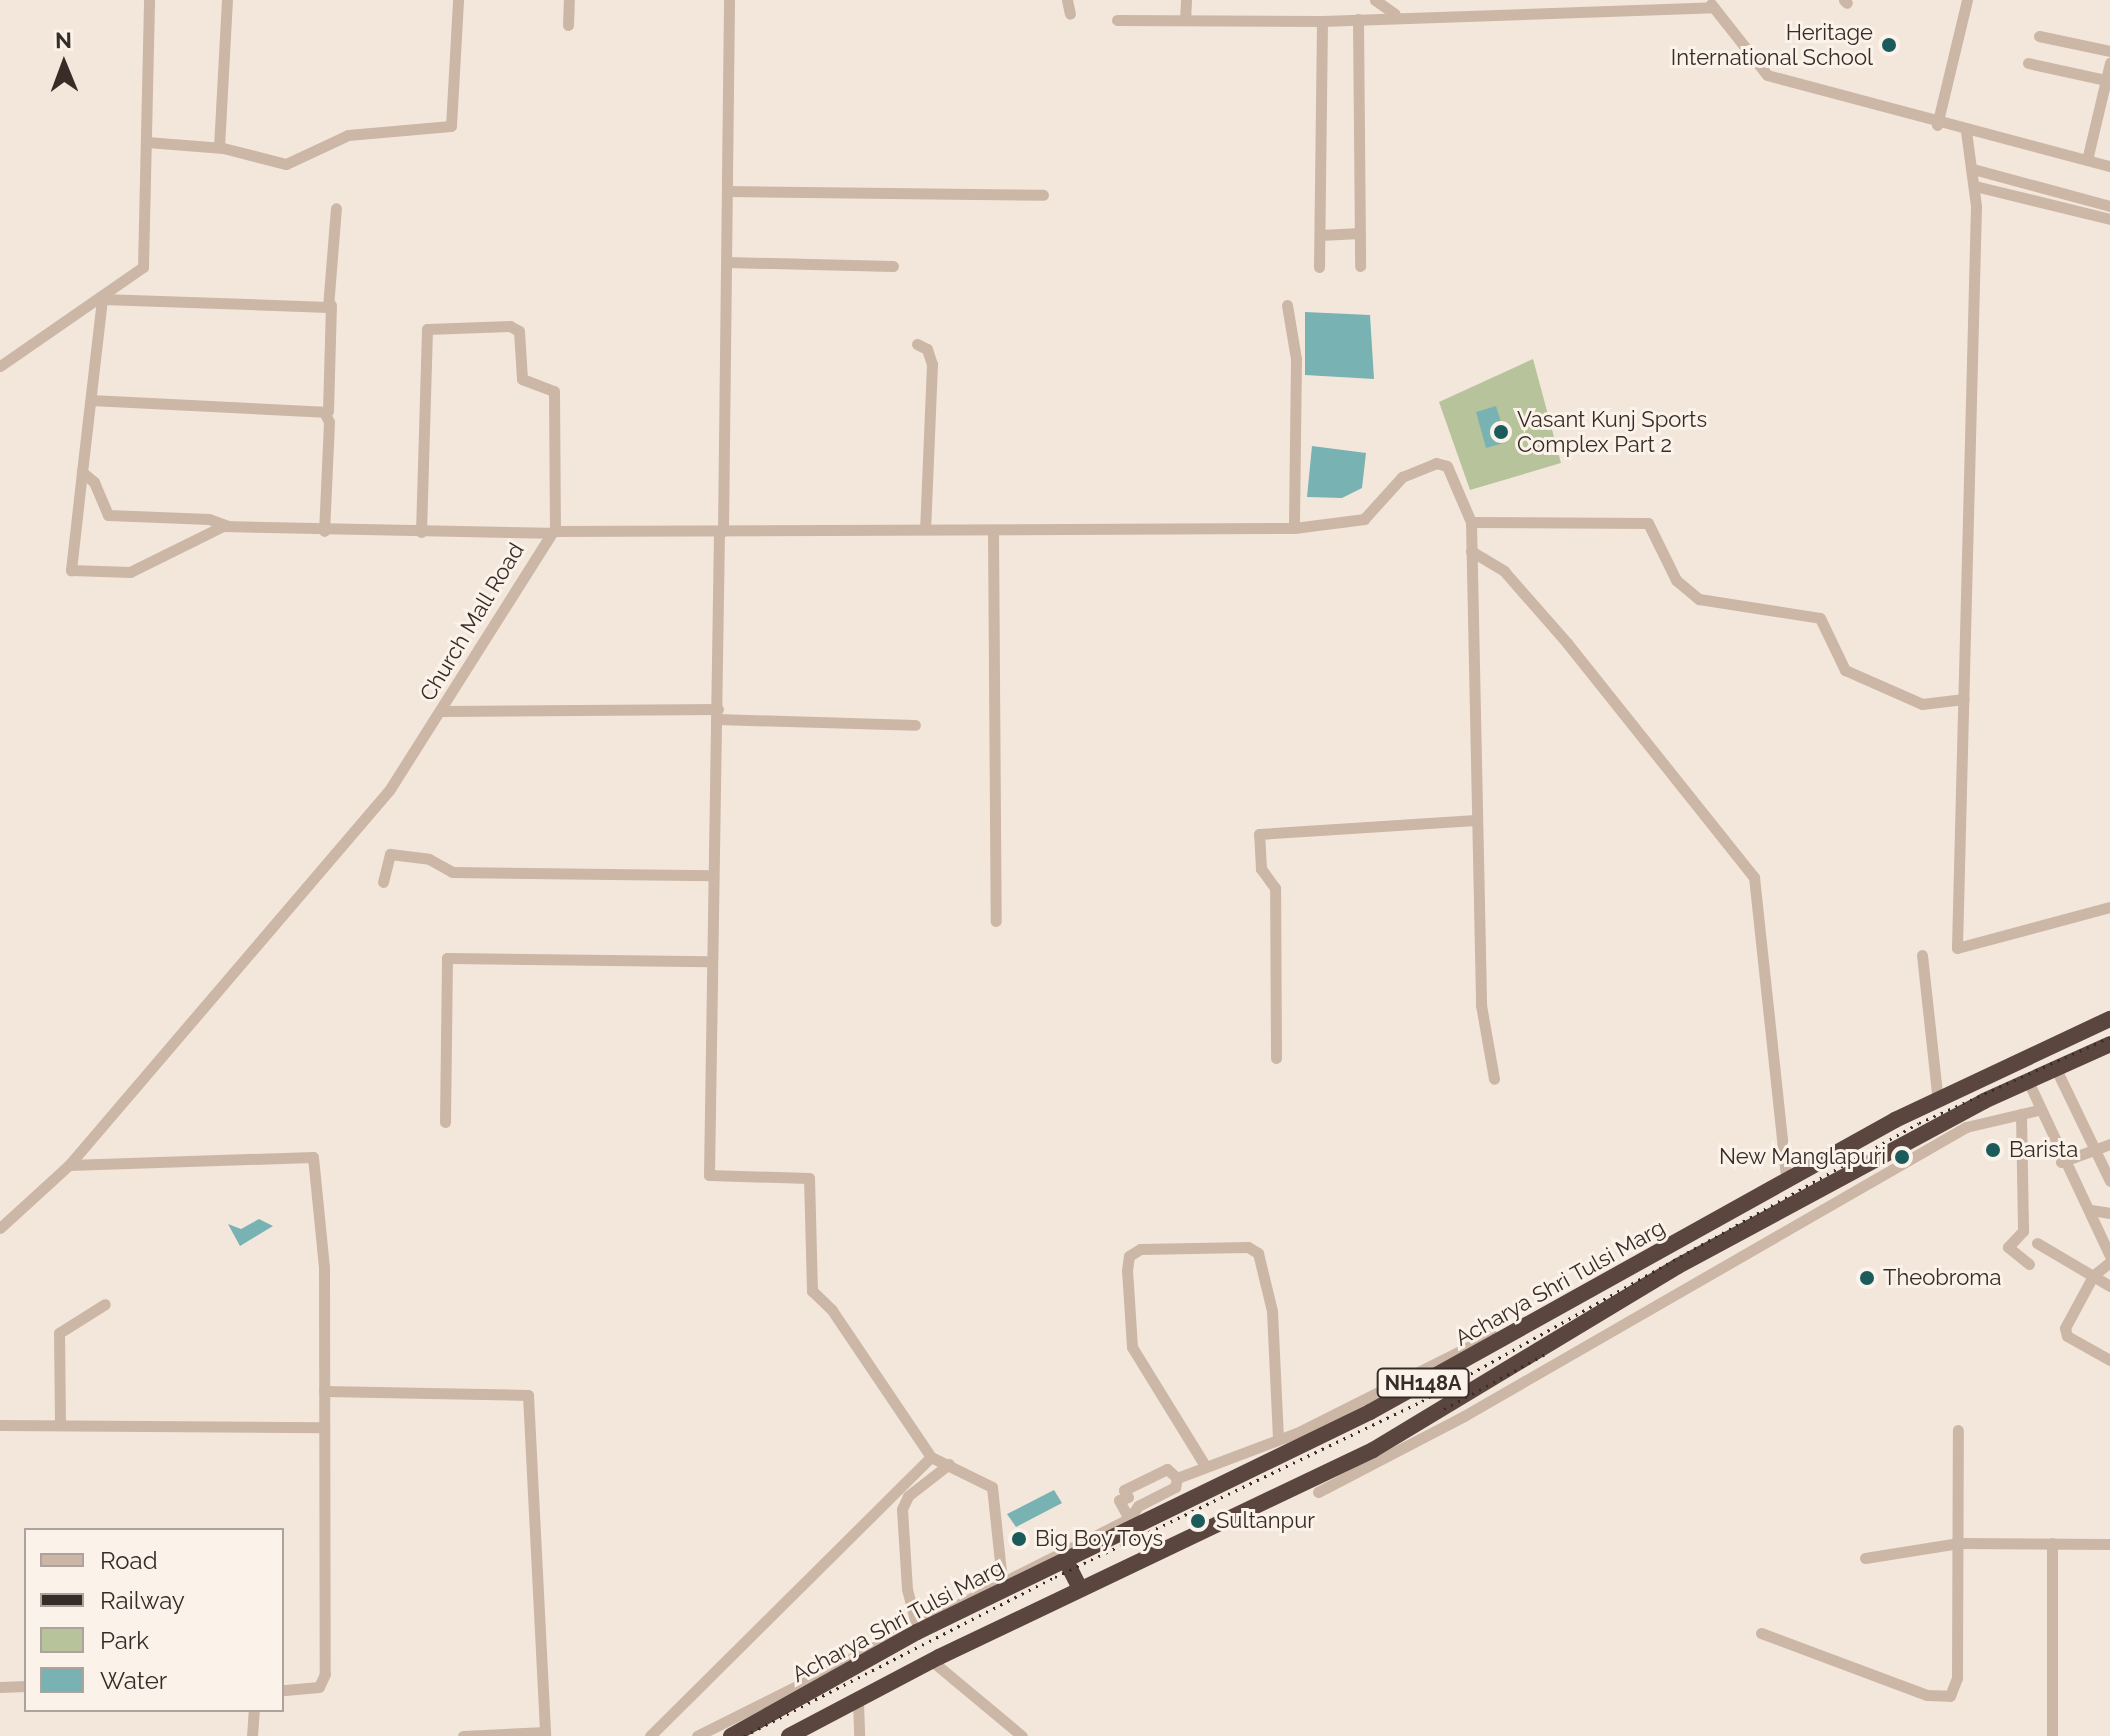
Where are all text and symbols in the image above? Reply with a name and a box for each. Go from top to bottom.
place label: Heritage International School [1670,19,1873,70]
north arrow [24,24,104,104]
text: N [55,27,72,53]
marker: Heritage International School [1880,36,1898,54]
place label: Vasant Kunj Sports Complex Part 2 [1517,406,1707,458]
marker: Vasant Kunj Sports Complex Part 2 [1492,423,1510,441]
street label: Church Mall Road [414,538,530,706]
place label: Barista [2009,1137,2078,1163]
marker: Barista [1984,1141,2002,1159]
place label: New Manglapuri [1718,1144,1886,1170]
marker: New Manglapuri [1893,1148,1911,1166]
street label: Acharya Shri Tulsi Marg [1450,1214,1670,1352]
place label: Theobroma [1883,1265,2001,1291]
marker: Theobroma [1858,1269,1876,1287]
road number: NH148A [1375,1367,1471,1399]
place label: Sultanpur [1216,1508,1315,1534]
marker: Sultanpur [1187,1510,1209,1532]
place label: Big Boy Toys [1035,1526,1164,1552]
legend [24,1528,284,1712]
marker: Big Boy Toys [1010,1530,1028,1548]
text: Road [100,1546,158,1575]
street label: Acharya Shri Tulsi Marg [787,1554,1009,1688]
text: Railway [100,1586,185,1615]
text: Park [100,1626,149,1655]
text: Water [100,1666,167,1695]

